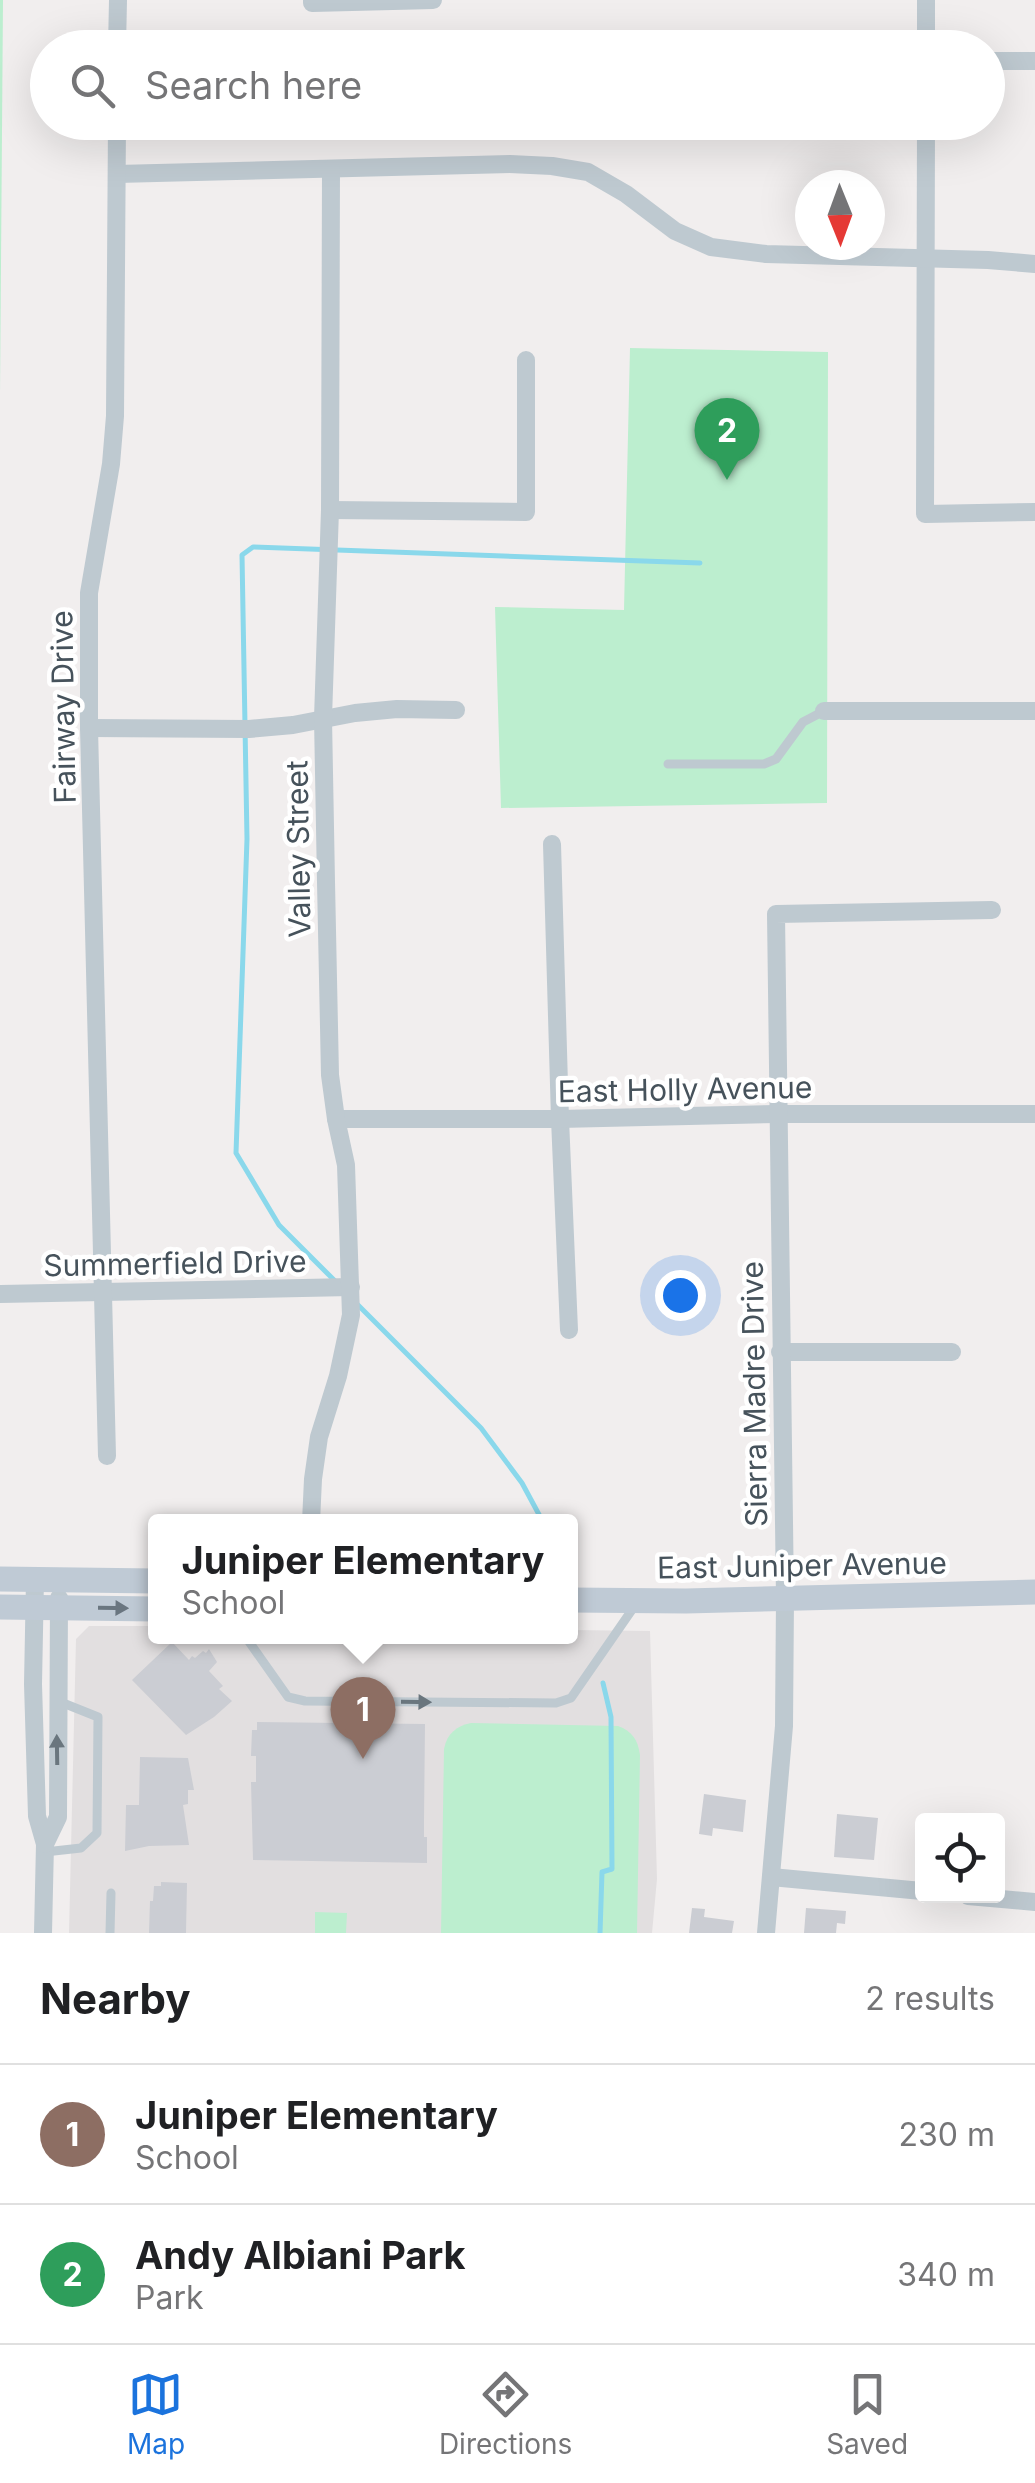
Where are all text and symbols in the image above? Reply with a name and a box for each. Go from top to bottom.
search box [30,30,1005,140]
icon: search [65,58,120,113]
text: Search here [145,62,362,108]
north arrow [795,170,885,260]
pin: 2 [694,398,760,480]
street label: Fairway Drive [43,610,83,804]
street label: Valley Street [278,760,318,938]
street label: East Holly Avenue [557,1069,813,1109]
street label: Summerfield Drive [43,1243,307,1283]
street label: Sierra Madre Drive [734,1261,774,1527]
your location [655,1270,706,1321]
popup [148,1514,578,1644]
text: Juniper Elementary [182,1537,545,1583]
street label: East Juniper Avenue [657,1544,947,1586]
text: School [182,1583,285,1622]
one-way arrow [97,1600,129,1616]
pin: 1 [330,1676,396,1759]
one-way arrow [401,1694,433,1710]
one-way arrow [49,1733,65,1765]
map controls [915,1813,1005,1903]
button: locate [915,1813,1005,1903]
text: Nearby [40,1973,191,2024]
text: 2 results [865,1979,995,2018]
text: Juniper Elementary [135,2092,498,2138]
text: 1 [66,2115,79,2154]
text: 230 m [899,2115,995,2154]
text: School [135,2138,239,2177]
text: Andy Albiani Park [135,2232,466,2278]
text: 2 [62,2255,83,2294]
text: 340 m [897,2255,995,2294]
text: Park [135,2278,204,2317]
tab: Map [127,2367,185,2461]
tab: Directions [439,2367,572,2461]
tab: Saved [826,2367,908,2461]

